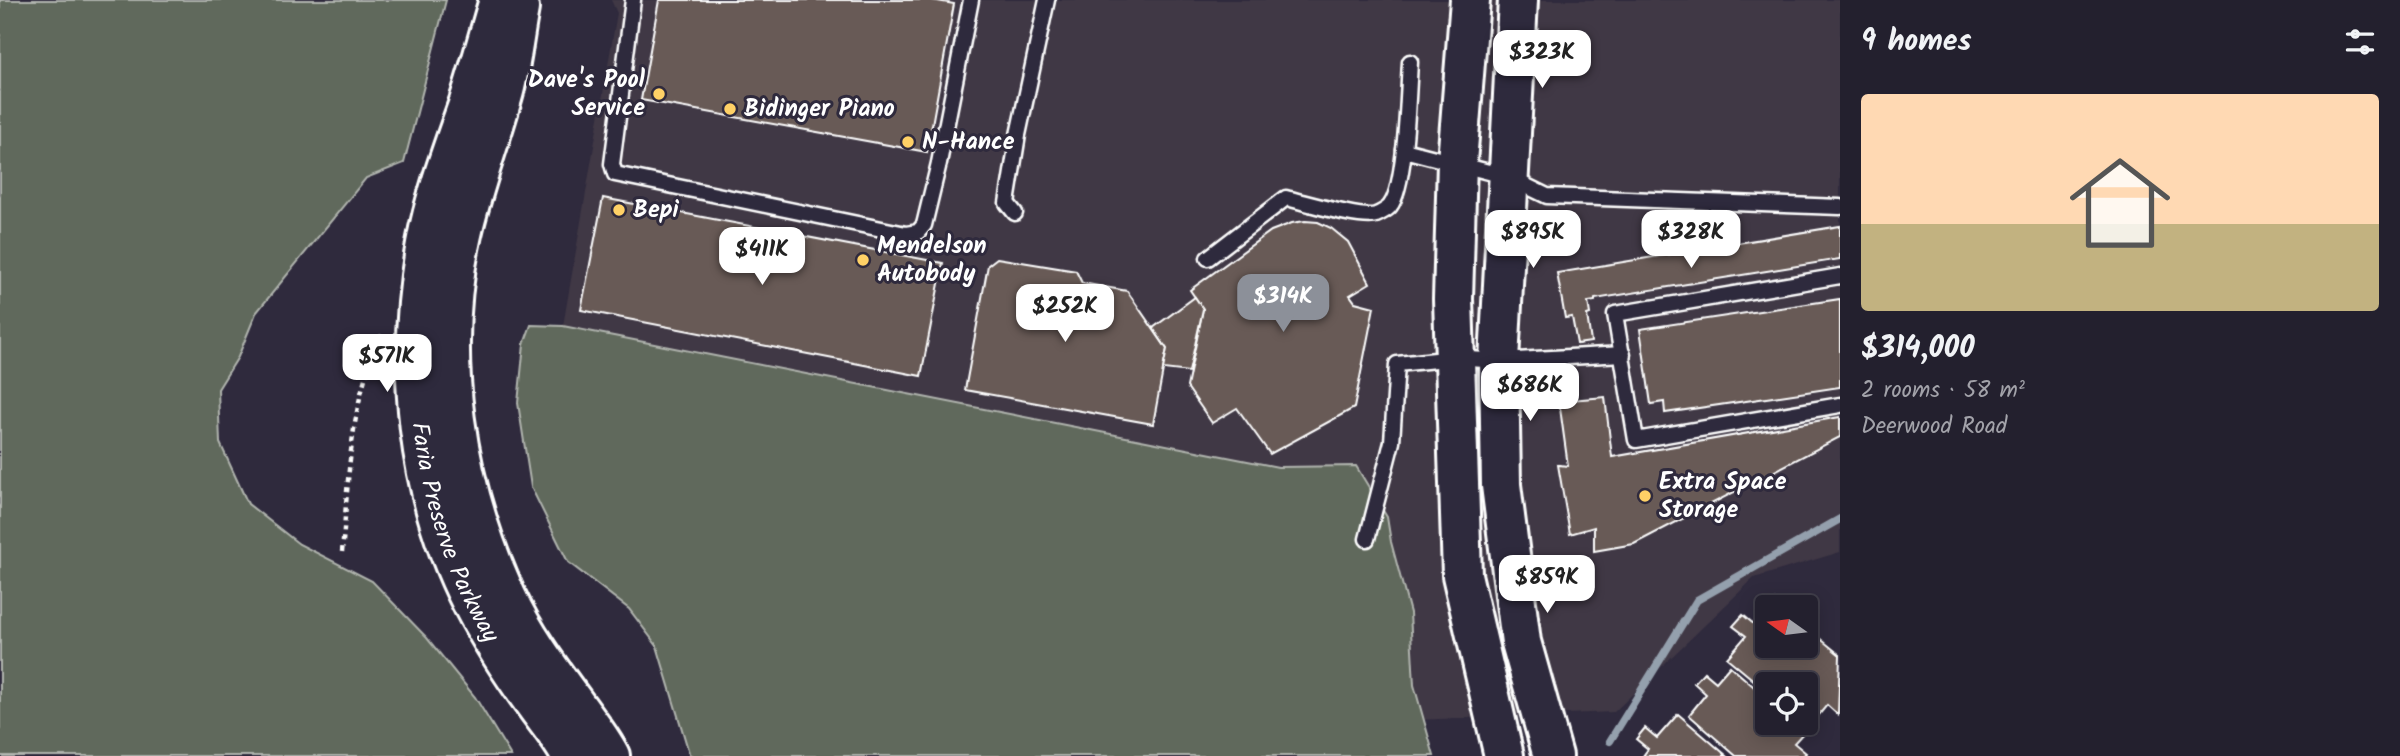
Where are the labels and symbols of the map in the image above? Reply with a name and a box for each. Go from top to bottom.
pin: $323K [1493,31,1591,90]
place label: Dave's Pool Service [528,61,646,128]
marker: Dave's Pool Service [651,86,667,102]
place label: Bidinger Piano [744,90,895,129]
marker: Bidinger Piano [722,101,738,117]
place label: N-Hance [922,123,1015,162]
marker: N-Hance [900,134,916,150]
place label: Bepi [633,191,680,230]
marker: Bepi [611,202,627,218]
pin: $895K [1484,210,1582,270]
pin: $328K [1642,210,1740,270]
place label: Mendelson Autobody [877,227,987,294]
pin: $411K [713,228,811,287]
marker: Mendelson Autobody [855,252,871,268]
pin: $314K [1234,274,1332,334]
pin: $252K [1016,284,1114,344]
pin: $571K [338,334,436,394]
pin: $686K [1481,364,1579,423]
street label: Faria Preserve Parkway [400,420,510,651]
place label: Extra Space Storage [1659,463,1787,530]
marker: Extra Space Storage [1637,488,1653,504]
pin: $859K [1498,556,1596,615]
north arrow [1755,595,1818,658]

